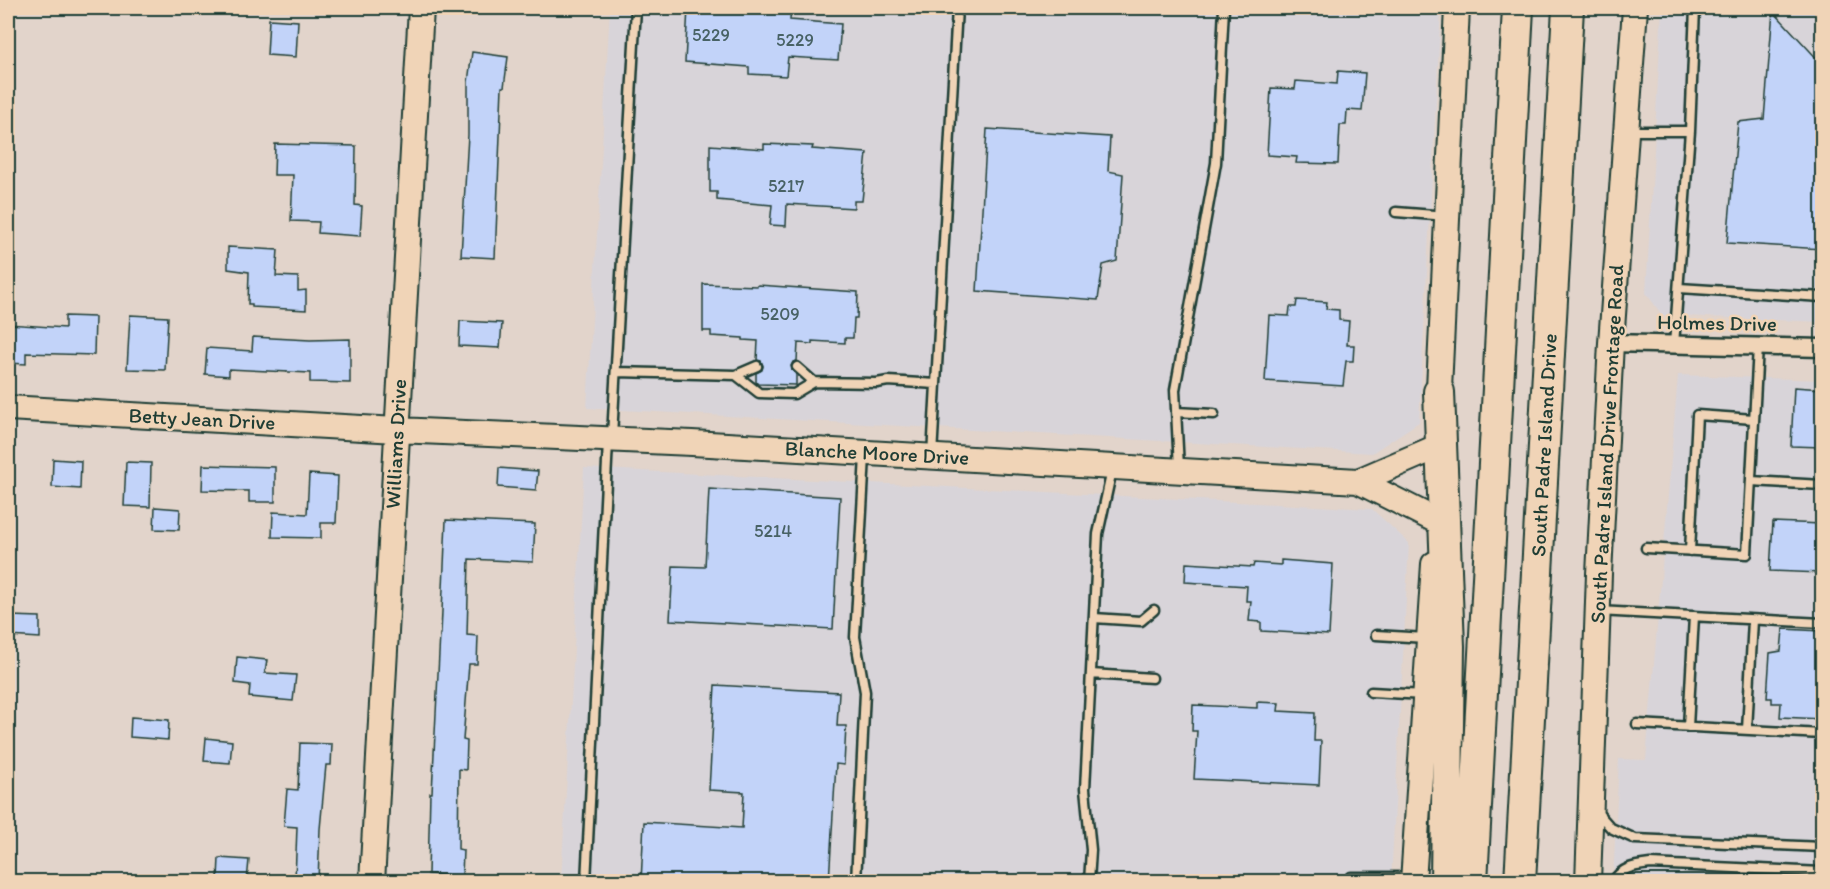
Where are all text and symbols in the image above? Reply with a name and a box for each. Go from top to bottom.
house number: 5229 [692,24,730,46]
house number: 5229 [776,29,814,51]
house number: 5217 [768,175,804,197]
street label: South Padre Island Drive Frontage Road [1585,263,1628,624]
house number: 5209 [760,303,800,325]
street label: Holmes Drive [1657,309,1777,336]
street label: South Padre Island Drive [1525,333,1562,557]
street label: Williams Drive [380,378,411,510]
street label: Betty Jean Drive [128,402,276,435]
street label: Blanche Moore Drive [784,435,970,470]
house number: 5214 [754,520,792,542]

